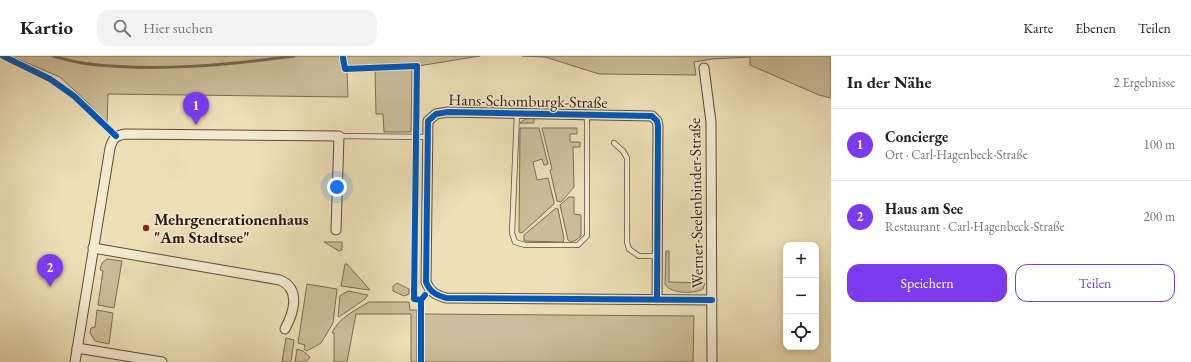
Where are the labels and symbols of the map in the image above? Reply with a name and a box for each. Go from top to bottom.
street label: Hans-Schomburgk-Straße [448,89,608,113]
pin: 1 [183,92,209,125]
street label: Werner-Seelenbinder-Straße [684,118,708,288]
your location [327,177,347,197]
place label: Mehrgenerationenhaus "Am Stadtsee" [154,209,309,248]
marker: Mehrgenerationenhaus "Am Stadtsee" [141,223,151,233]
pin: 2 [37,254,63,287]

